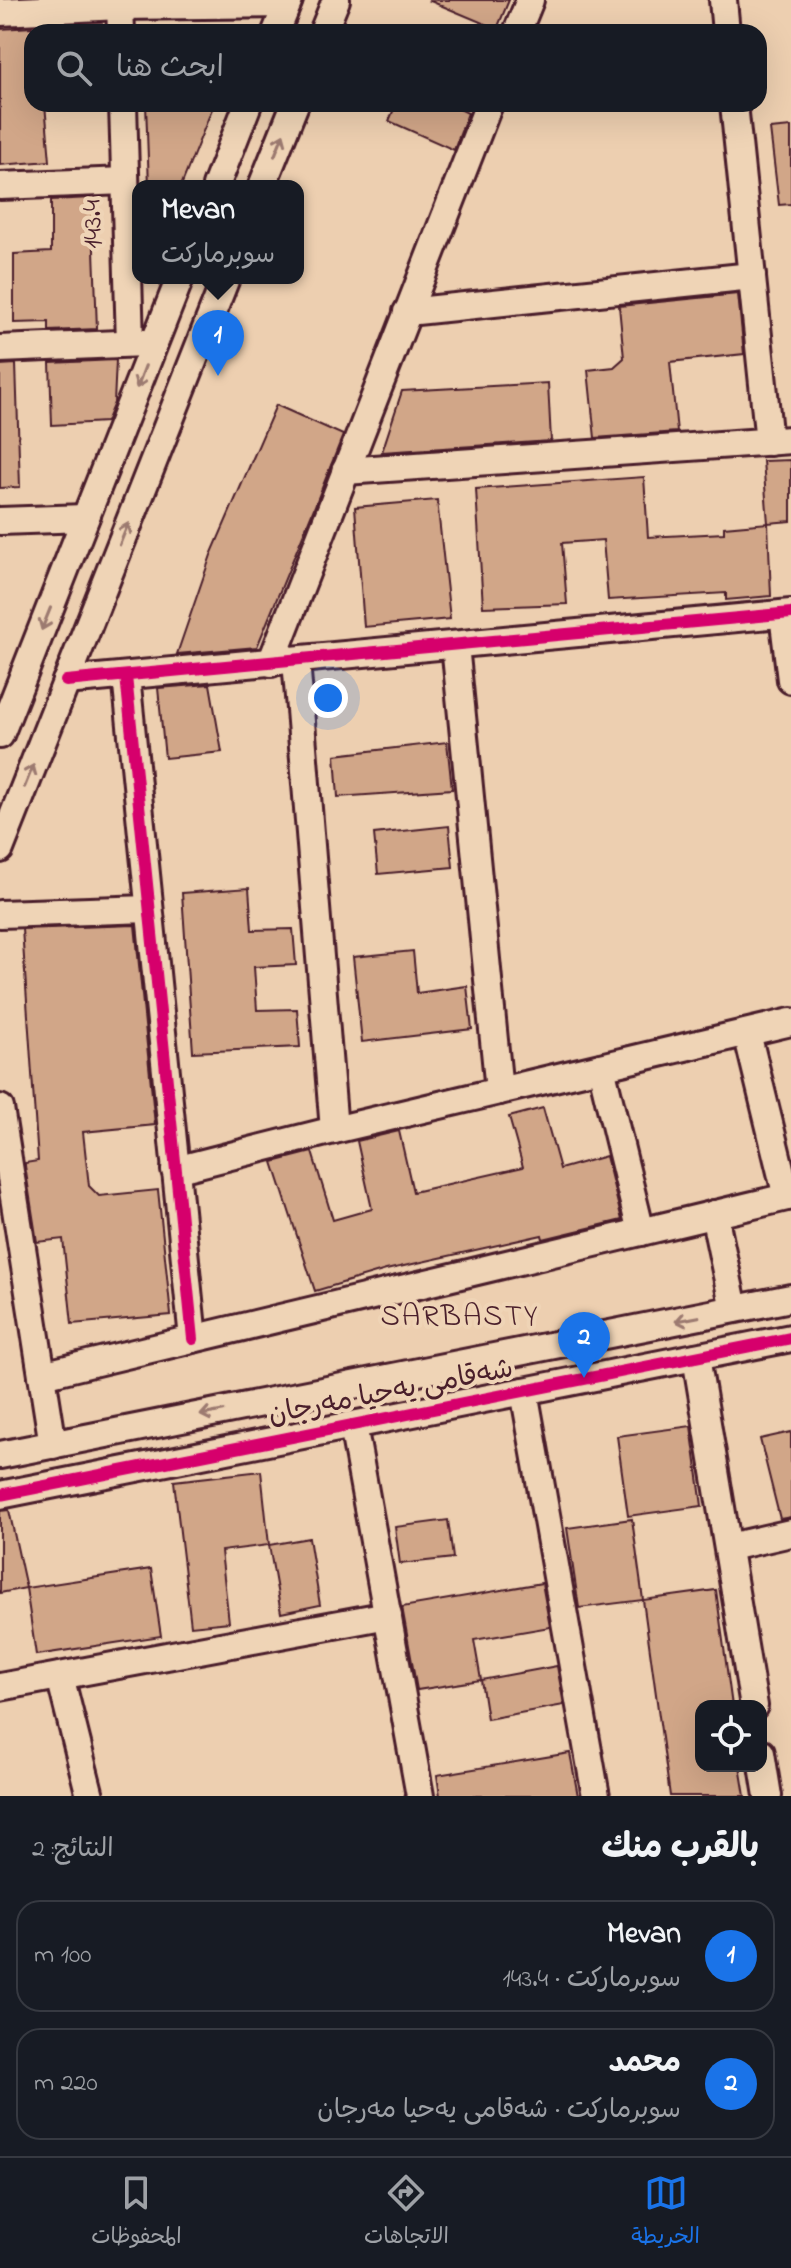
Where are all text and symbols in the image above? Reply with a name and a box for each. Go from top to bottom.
search box [24,24,767,112]
icon: search [52,46,96,90]
text: ابحث هنا [116,47,224,91]
one-way arrow [272,133,287,158]
popup [132,180,304,284]
text: Mevan [161,189,235,233]
street label: 143.4 [73,198,115,249]
text: سوبرماركت [161,237,275,275]
pin: 1 [192,310,244,376]
one-way arrow [133,364,147,389]
one-way arrow [118,522,133,547]
one-way arrow [38,606,52,631]
your location [308,678,348,718]
one-way arrow [23,764,37,789]
district label: SARBASTY [380,1296,540,1340]
pin: 2 [558,1312,610,1378]
one-way arrow [675,1312,700,1327]
street label: شەقامی یەحیا مەرجان [265,1349,517,1437]
one-way arrow [200,1407,226,1422]
map controls [695,1700,767,1772]
button: locate [695,1700,767,1772]
text: بالقرب منك [601,1824,759,1874]
text: النتائج: 2 [32,1831,114,1869]
text: Mevan [607,1913,681,1957]
text: 100 m [34,1937,91,1975]
text: 1 [727,1937,735,1975]
text: سوبرماركت · 143.4 [503,1961,681,1999]
text: محمد [609,2042,681,2086]
text: 220 m [34,2065,98,2103]
text: 2 [725,2065,737,2103]
text: سوبرماركت · شەقامی یەحیا مەرجان [317,2092,681,2130]
tab: المحفوظات [91,2171,182,2255]
tab: الاتجاهات [364,2171,449,2255]
tab: الخريطة [631,2171,700,2255]

